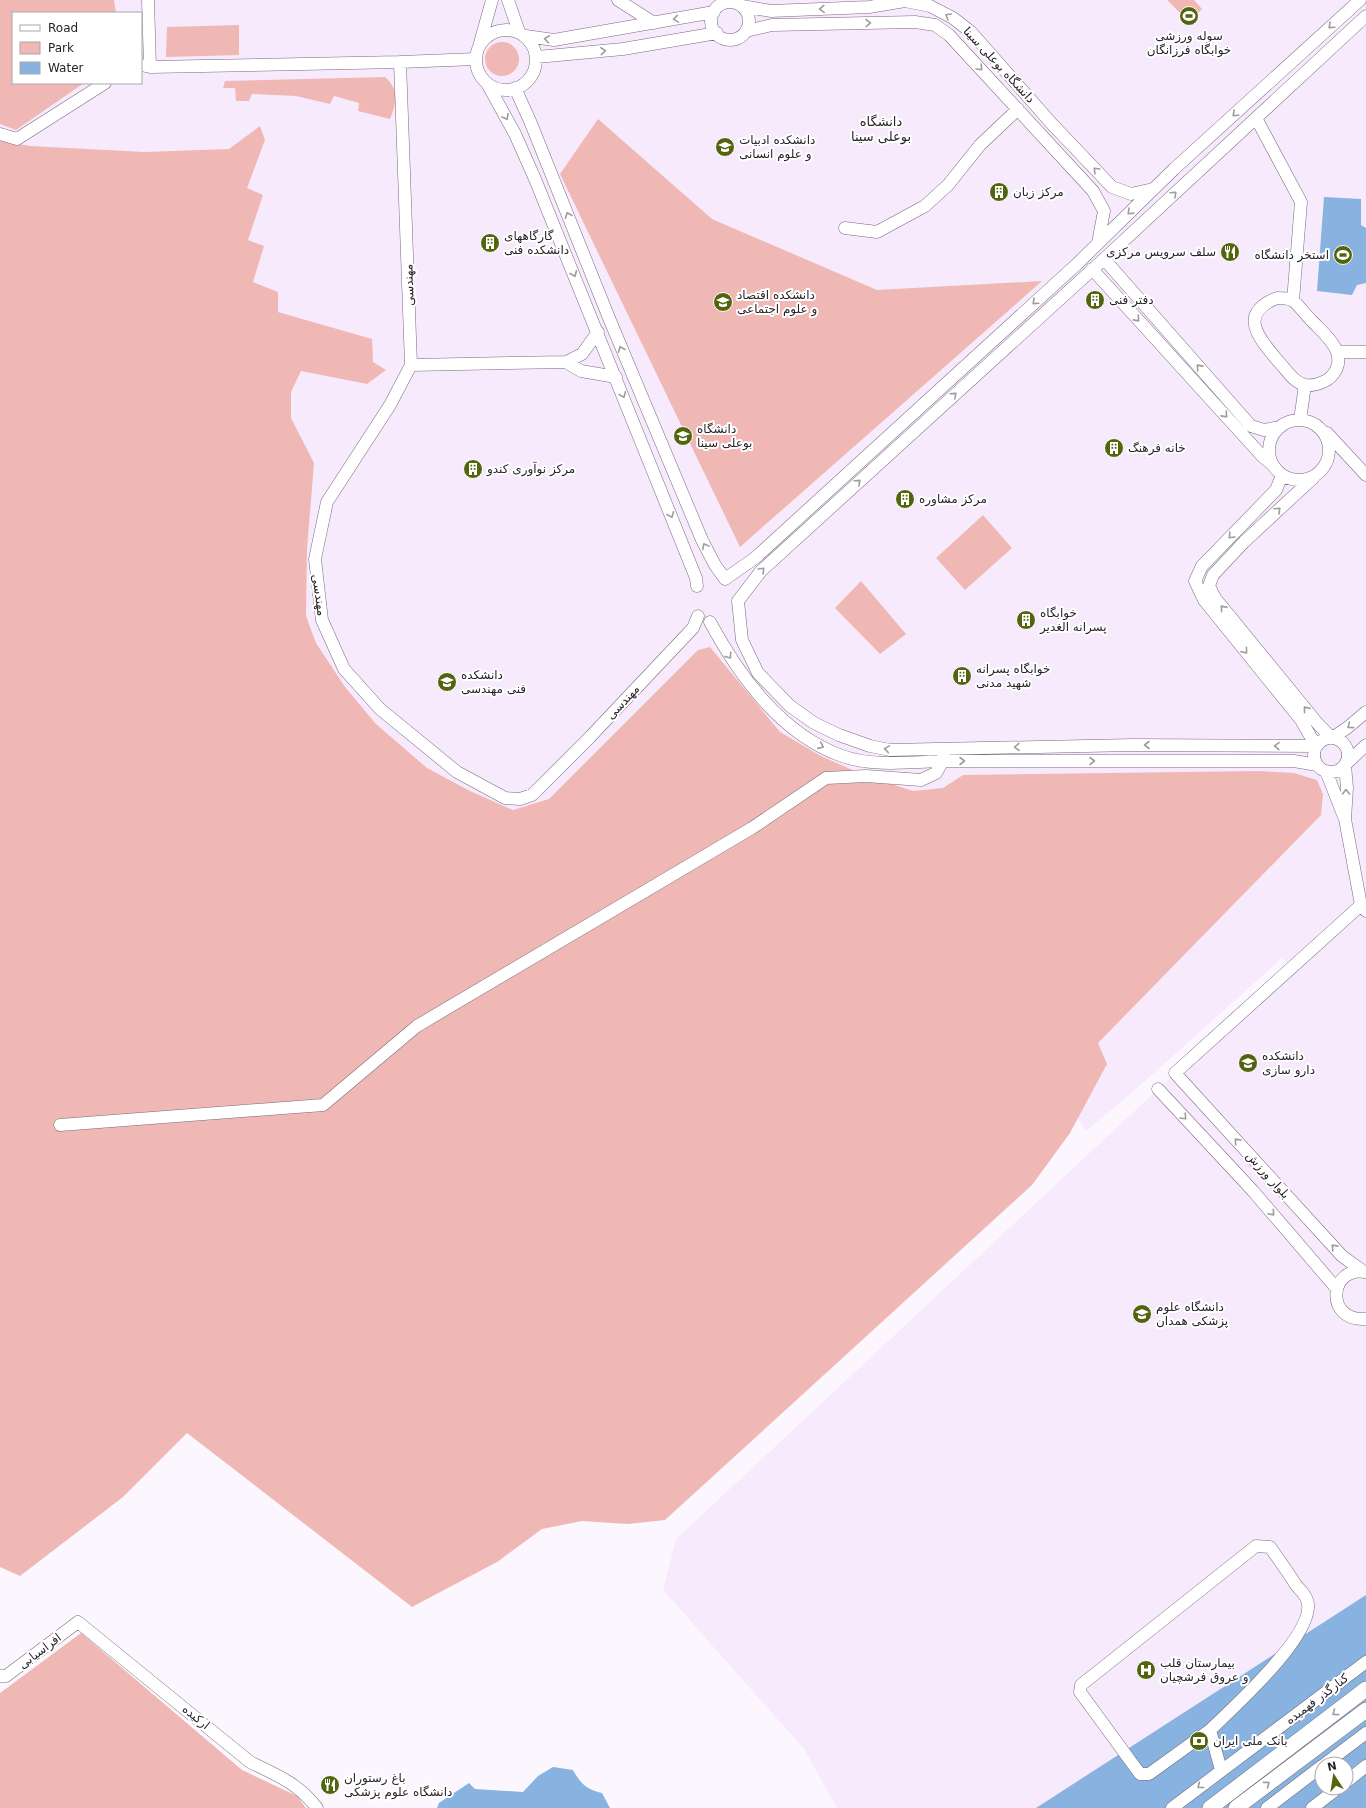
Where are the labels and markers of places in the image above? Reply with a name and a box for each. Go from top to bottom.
sports icon: سوله ورزشی خوابگاه فرزانگان [1178,5,1200,27]
place label: سوله ورزشی خوابگاه فرزانگان [1147,29,1231,58]
place label: دانشکده ادبیات و علوم انسانی [739,133,815,162]
school or university icon: دانشکده ادبیات و علوم انسانی [714,136,736,158]
building icon: مرکز زبان [988,181,1010,203]
place label: مرکز زبان [1013,185,1064,200]
place label: گارگاههای دانشکده فنی [504,229,569,257]
building icon: گارگاههای دانشکده فنی [479,232,501,254]
restaurant icon: سلف سرویس مرکزی [1219,241,1241,263]
sports icon: استخر دانشگاه [1332,244,1354,266]
place label: سلف سرویس مرکزی [1106,245,1216,260]
place label: استخر دانشگاه [1255,248,1329,263]
place label: دانشکده اقتصاد و علوم اجتماعی [737,288,817,317]
building icon: دفتر فنی [1084,289,1106,311]
school or university icon: دانشکده اقتصاد و علوم اجتماعی [712,291,734,313]
place label: دفتر فنی [1109,293,1154,308]
place label: دانشگاه بوعلی سینا [697,422,752,451]
school or university icon: دانشگاه بوعلی سینا [672,425,694,447]
building icon: خانه فرهنگ [1103,437,1125,459]
place label: خانه فرهنگ [1128,441,1186,456]
building icon: مرکز نوآوری کندو [462,458,484,480]
place label: مرکز نوآوری کندو [486,461,575,477]
building icon: مرکز مشاوره [894,488,916,510]
place label: مرکز مشاوره [919,492,987,507]
place label: خوابگاه پسرانه الغدیر [1039,606,1107,635]
building icon: خوابگاه پسرانه الغدیر [1015,609,1037,631]
place label: خوابگاه پسرانه شهید مدنی [976,662,1050,690]
building icon: خوابگاه پسرانه شهید مدنی [951,665,973,687]
place label: دانشکده فنی مهندسی [461,668,526,696]
school or university icon: دانشکده فنی مهندسی [436,671,458,693]
place label: دانشکده دارو سازی [1262,1049,1315,1078]
school or university icon: دانشکده دارو سازی [1237,1052,1259,1074]
place label: دانشگاه علوم پزشکی همدان [1156,1300,1228,1329]
school or university icon: دانشگاه علوم پزشکی همدان [1131,1303,1153,1325]
place label: بیمارستان قلب و عروق فرشچیان [1160,1656,1249,1685]
hospital icon: بیمارستان قلب و عروق فرشچیان [1135,1659,1157,1681]
bank icon: بانک ملی ایران [1188,1730,1210,1752]
place label: بانک ملی ایران [1213,1734,1288,1749]
place label: باغ رستوران دانشگاه علوم پزشکی [344,1771,452,1800]
restaurant icon: باغ رستوران دانشگاه علوم پزشکی [319,1774,341,1796]

